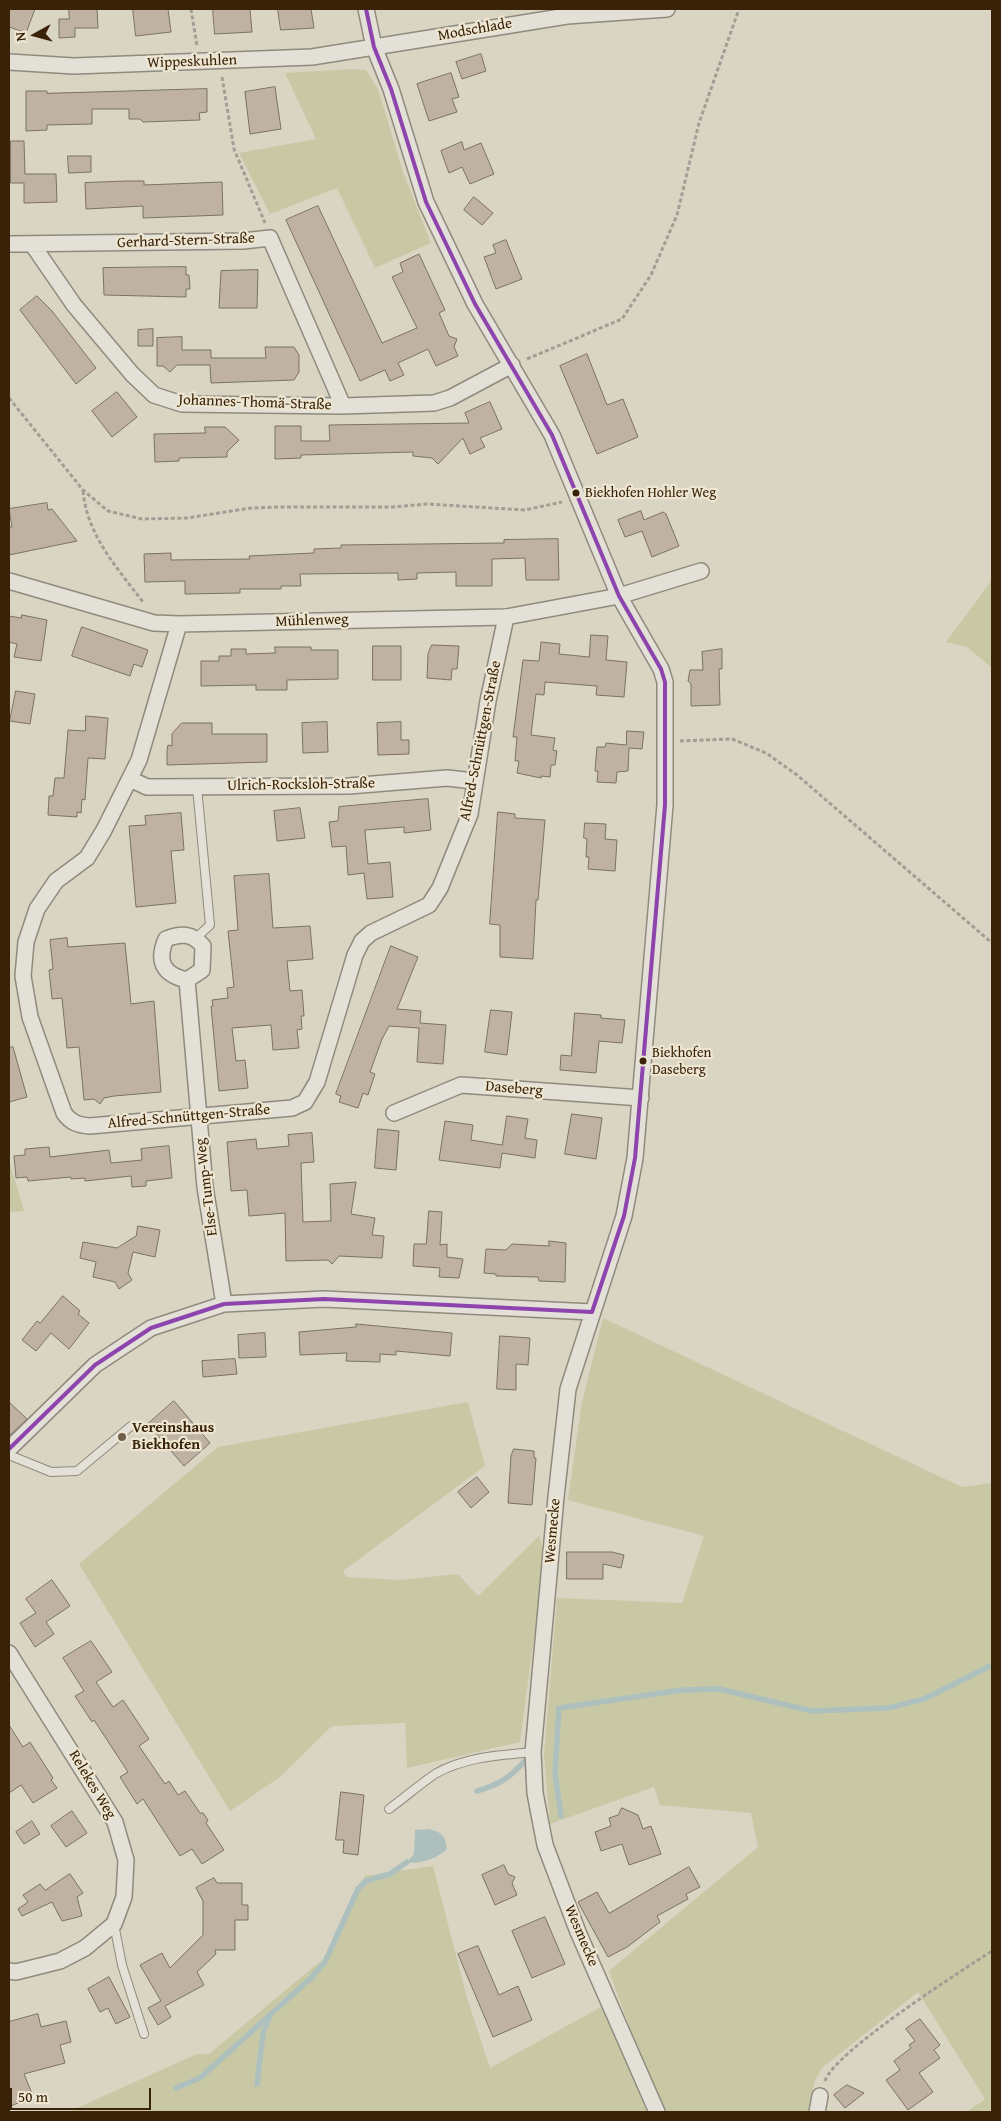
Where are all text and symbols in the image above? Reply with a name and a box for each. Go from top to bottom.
north arrow [10,10,60,60]
street label: Modschlade [436,15,514,45]
text: N [10,31,31,43]
street label: Wippeskuhlen [147,51,237,73]
street label: Gerhard-Stern-Straße [117,230,255,252]
street label: Johannes-Thomä-Straße [178,391,332,415]
place label: Biekhofen Hohler Weg [585,485,716,501]
marker: Biekhofen Hohler Weg [571,488,581,498]
street label: Mühlenweg [275,611,349,631]
street label: Alfred-Schnüttgen-Straße [457,659,505,823]
street label: Ulrich-Rocksloh-Straße [227,775,375,795]
place label: Biekhofen Daseberg [652,1045,711,1078]
marker: Biekhofen Daseberg [638,1056,648,1066]
street label: Daseberg [485,1078,543,1100]
street label: Alfred-Schnüttgen-Straße [107,1101,271,1133]
street label: Else-Tump-Weg [192,1137,222,1237]
place label: Vereinshaus Biekhofen [132,1419,214,1454]
marker: Vereinshaus Biekhofen [116,1431,128,1443]
street label: Wesmecke [541,1498,565,1564]
street label: Relekes Weg [64,1747,120,1823]
street label: Wesmecke [560,1902,602,1970]
scale bar [12,2078,154,2110]
text: 50 m [18,2086,48,2107]

